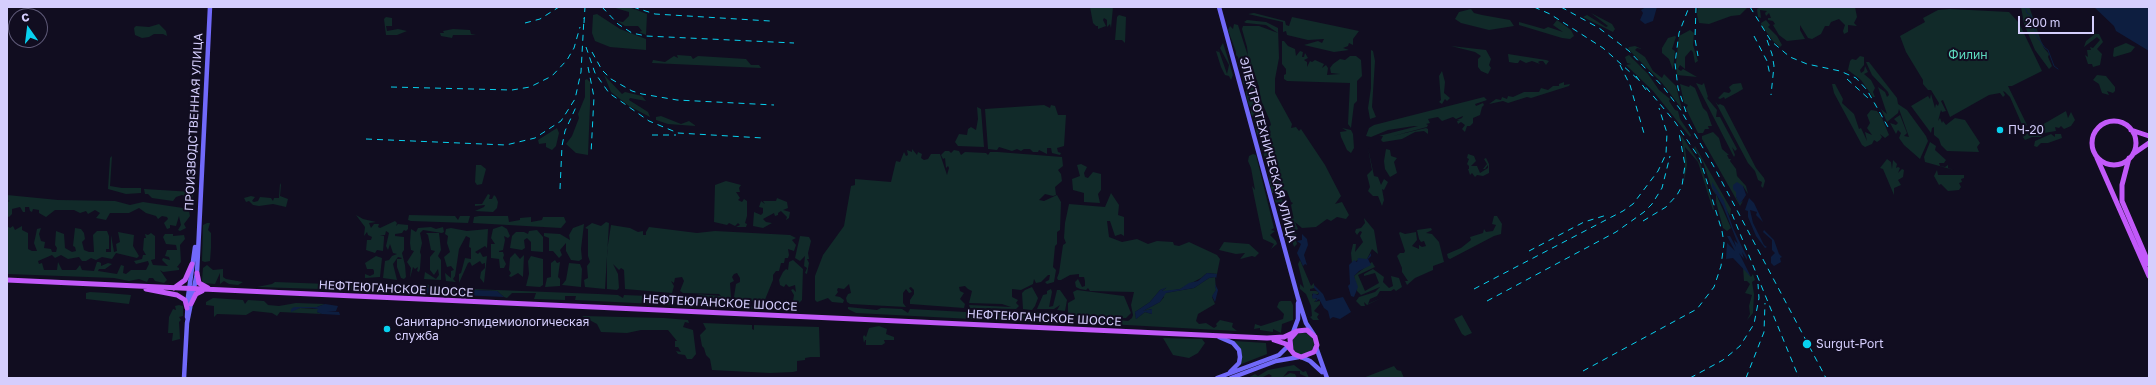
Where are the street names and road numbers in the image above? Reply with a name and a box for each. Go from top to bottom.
street label: ПРОИЗВОДСТВЕННАЯ УЛИЦА [182,33,206,211]
street label: ЭЛЕКТРОТЕХНИЧЕСКАЯ УЛИЦА [1236,56,1300,244]
street label: НЕФТЕЮГАНСКОЕ ШОССЕ [318,278,474,300]
street label: НЕФТЕЮГАНСКОЕ ШОССЕ [642,292,798,314]
street label: НЕФТЕЮГАНСКОЕ ШОССЕ [966,307,1122,329]

